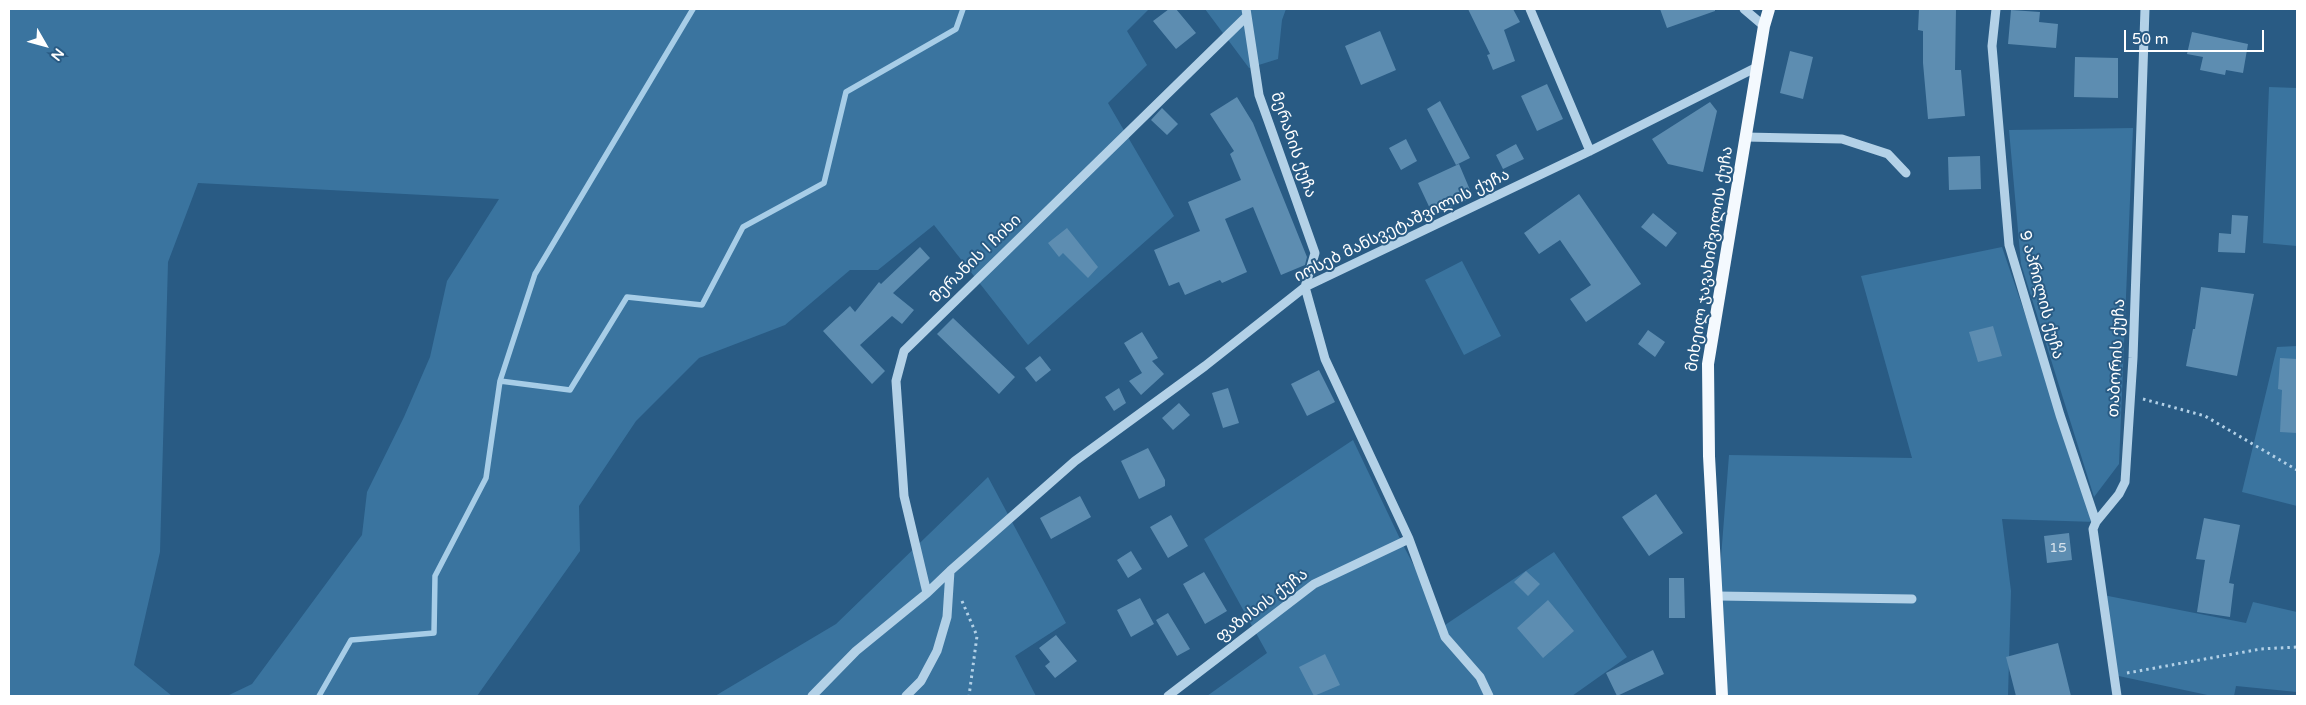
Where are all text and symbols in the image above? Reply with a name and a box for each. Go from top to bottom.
north arrow [20,20,70,70]
scale bar [2126,20,2266,52]
text: 50 m [2132,30,2169,48]
text: N [47,45,67,64]
street label: მერანის ქუჩა [1266,90,1320,200]
street label: მიხეილ ჯავახიშვილის ქუჩა [1683,145,1737,373]
street label: იოსებ მანსვეტაშვილის ქუჩა [1291,165,1513,287]
street label: მერანის I ჩიხი [926,211,1026,307]
street label: 9 აპრილის ქუჩა [2015,229,2067,361]
street label: თაბორის ქუჩა [2104,298,2130,418]
house number: 15 [2049,540,2067,556]
street label: ფაზისის ქუჩა [1212,565,1312,647]

